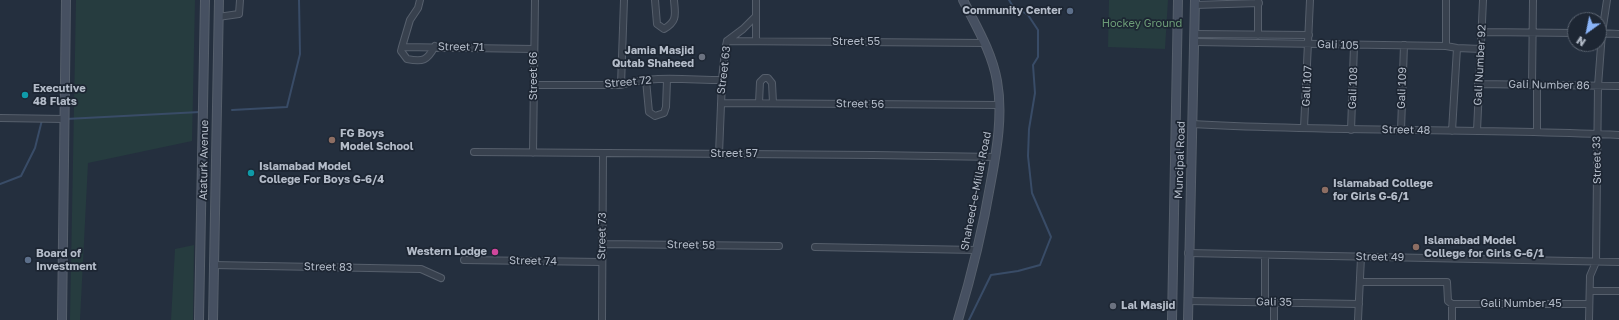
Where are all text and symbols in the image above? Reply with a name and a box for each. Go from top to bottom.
place label: Community Center [962,4,1062,18]
marker: Community Center [1065,6,1075,16]
north arrow [1567,12,1607,52]
park label: Hockey Ground [1102,17,1182,31]
street label: Gali Number 92 [1471,24,1489,106]
text: N [1574,34,1588,49]
street label: Street 55 [832,35,880,49]
street label: Gali 105 [1317,38,1359,52]
street label: Street 71 [438,40,484,54]
place label: Jamia Masjid Qutab Shaheed [612,44,694,70]
street label: Street 63 [714,45,734,95]
street label: Street 66 [527,52,541,100]
marker: Jamia Masjid Qutab Shaheed [697,52,707,62]
street label: Gali 107 [1299,65,1315,107]
street label: Gali 108 [1346,67,1360,109]
street label: Gali 109 [1395,67,1409,109]
street label: Street 72 [604,73,652,91]
street label: Gali Number 86 [1508,78,1590,92]
place label: Executive 48 Flats [33,82,86,108]
marker: Executive 48 Flats [20,90,30,100]
street label: Street 56 [836,97,884,111]
street label: Ataturk Avenue [197,120,211,200]
street label: Muncipal Road [1172,121,1188,199]
street label: Street 48 [1382,123,1430,137]
place label: FG Boys Model School [340,127,413,153]
street label: Shaheed-e-Millat Road [958,130,994,252]
marker: FG Boys Model School [327,135,337,145]
street label: Street 33 [1590,136,1604,184]
street label: Street 57 [710,147,758,161]
place label: Islamabad Model College For Boys G-6/4 [259,160,384,186]
marker: Islamabad Model College For Boys G-6/4 [246,168,256,178]
place label: Islamabad College for Girls G-6/1 [1333,177,1433,203]
marker: Islamabad College for Girls G-6/1 [1320,185,1330,195]
street label: Street 73 [595,212,609,260]
place label: Islamabad Model College for Girls G-6/1 [1424,234,1544,260]
street label: Street 58 [667,238,715,252]
marker: Islamabad Model College for Girls G-6/1 [1411,242,1421,252]
place label: Western Lodge [406,245,487,259]
place label: Board of Investment [36,247,97,273]
marker: Western Lodge [490,247,500,257]
street label: Street 49 [1356,250,1404,264]
street label: Street 74 [509,254,557,268]
marker: Board of Investment [23,255,33,265]
street label: Street 83 [304,260,352,274]
street label: Gali 35 [1256,295,1292,309]
street label: Gali Number 45 [1480,297,1562,311]
place label: Lal Masjid [1121,299,1175,313]
marker: Lal Masjid [1108,301,1118,311]

